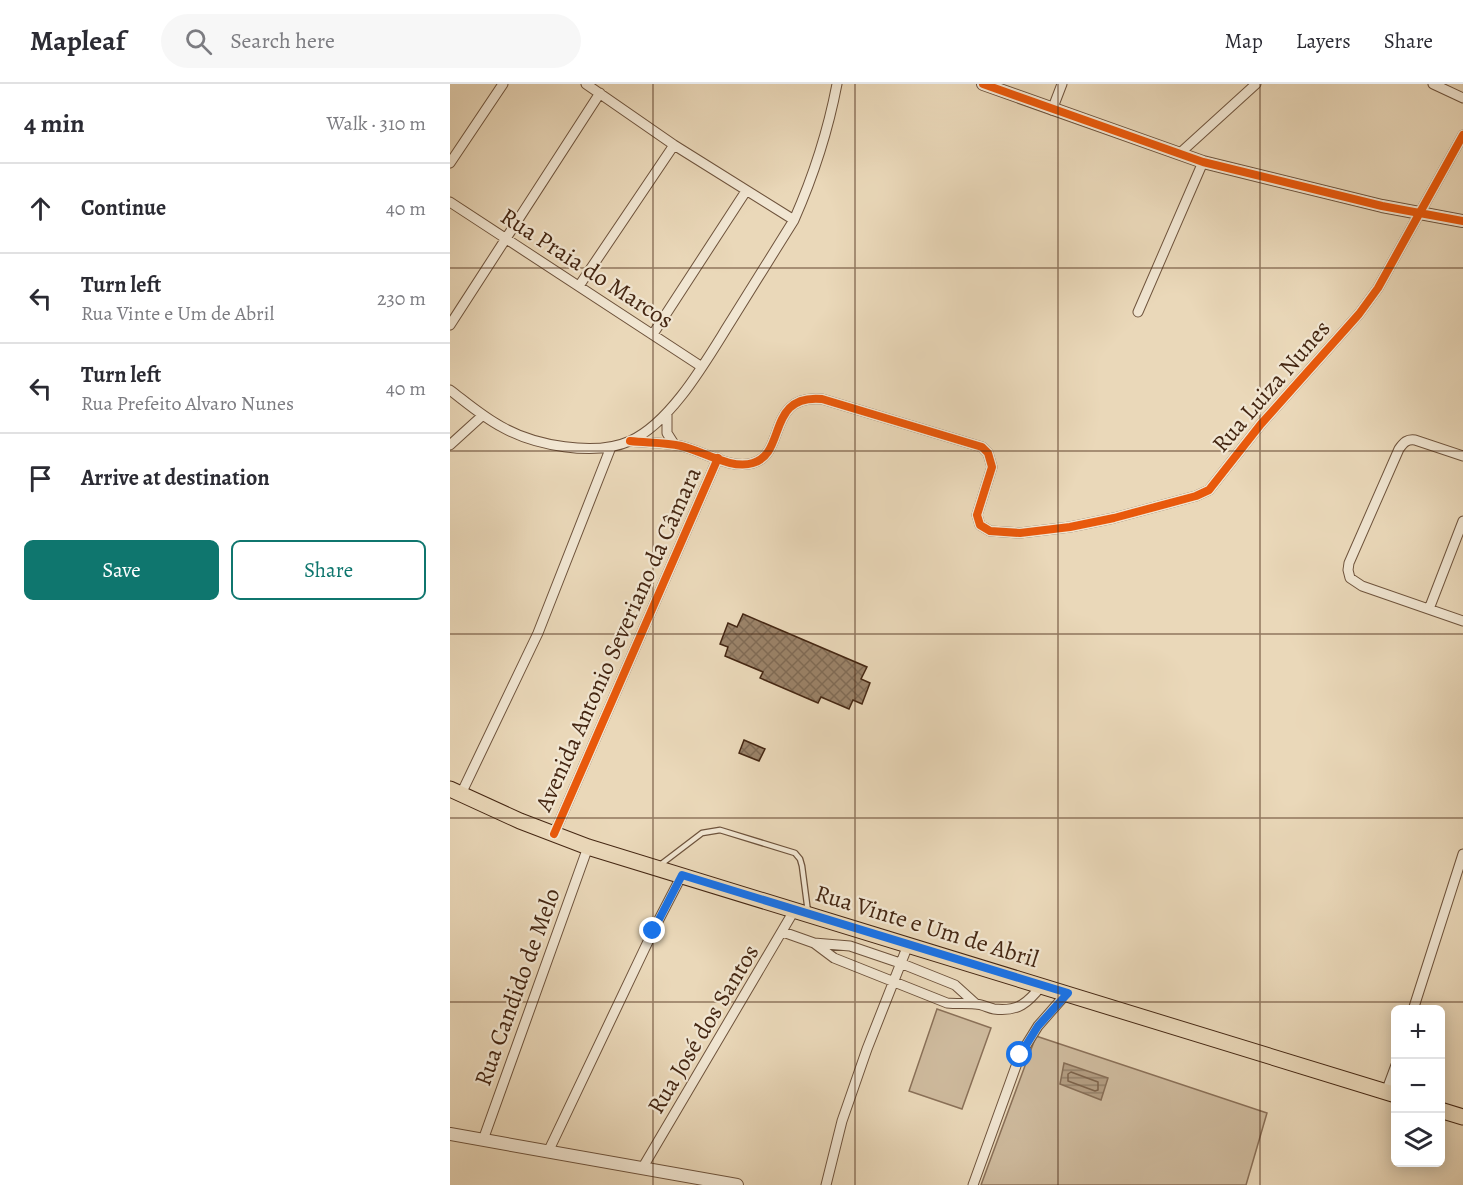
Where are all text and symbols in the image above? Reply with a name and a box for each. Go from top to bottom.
search box [161,14,581,68]
text: Mapleaf [30,22,125,60]
icon: search [182,25,215,58]
text: Search here [230,26,335,56]
text: Map [1224,27,1263,55]
text: Layers [1296,27,1351,55]
text: Share [1384,27,1433,55]
text: 4 min [24,106,85,141]
text: Walk · 310 m [327,110,426,137]
icon: ahead [24,192,57,225]
text: Continue [81,193,166,223]
text: 40 m [386,195,426,222]
street label: Rua Praia do Marcos [494,200,680,336]
text: Turn left [81,270,161,300]
icon: left [24,282,57,315]
text: 230 m [377,285,426,312]
text: Rua Vinte e Um de Abril [81,300,274,327]
street label: Rua Luiza Nunes [1205,313,1337,459]
text: Turn left [81,360,161,390]
icon: left [24,372,57,405]
text: 40 m [386,375,426,402]
text: Rua Prefeito Alvaro Nunes [81,390,294,417]
street label: Avenida Antonio Severiano da Câmara [527,461,709,817]
icon: arrive [24,462,57,495]
text: Arrive at destination [81,463,270,493]
button: Save [24,540,219,600]
button: Share [231,540,426,600]
street label: Rua Vinte e Um de Abril [811,877,1043,975]
street label: Rua Candido de Melo [466,884,568,1090]
route end [639,917,665,943]
street label: Rua José dos Santos [640,938,766,1120]
map controls [1391,1005,1445,1167]
button: + [1391,1005,1445,1059]
route start [1006,1041,1032,1067]
button: − [1391,1059,1445,1113]
button: layers [1391,1113,1445,1167]

